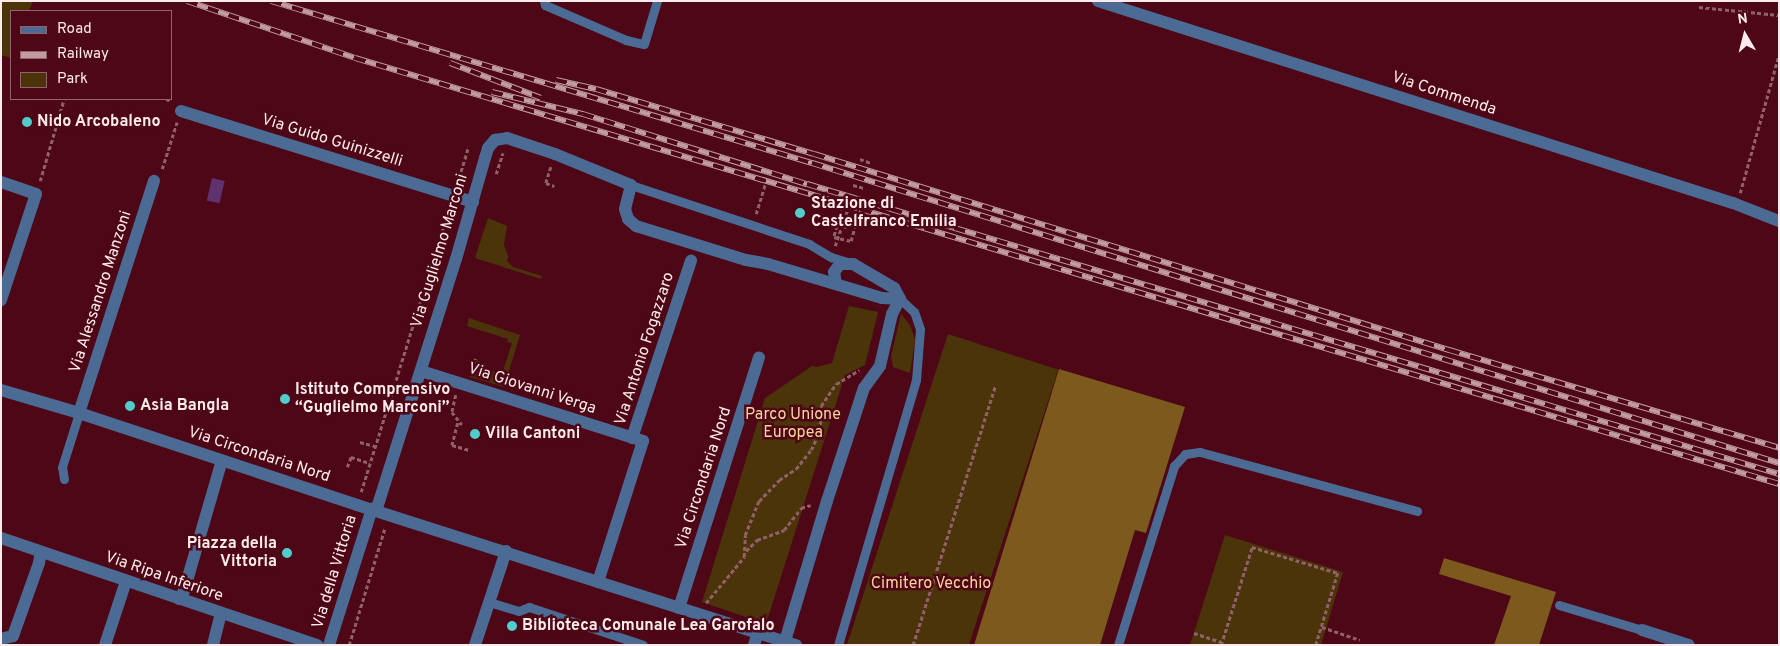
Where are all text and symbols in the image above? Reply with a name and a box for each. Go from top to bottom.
legend [10,10,172,100]
north arrow [1720,10,1770,60]
text: N [1737,11,1749,29]
text: Road [57,20,92,39]
text: Railway [57,45,109,64]
street label: Via Commenda [1389,68,1499,120]
text: Park [57,70,88,89]
street label: Via Guido Guinizzelli [259,110,405,172]
place label: Nido Arcobaleno [37,112,161,132]
marker: Nido Arcobaleno [21,116,33,128]
street label: Via Guglielmo Marconi [407,172,473,330]
place label: Stazione di Castelfranco Emilia [811,194,957,232]
marker: Stazione di Castelfranco Emilia [793,206,807,220]
street label: Via Alessandro Manzoni [66,208,136,376]
street label: Via Antonio Fogazzaro [611,270,679,428]
street label: Via Giovanni Verga [465,359,599,419]
place label: Istituto Comprensivo “Guglielmo Marconi” [295,380,450,418]
marker: Istituto Comprensivo “Guglielmo Marconi” [279,393,291,405]
place label: Asia Bangla [140,396,229,416]
marker: Asia Bangla [124,400,136,412]
street label: Via Circondaria Nord [672,405,736,551]
park label: Parco Unione Europea [745,405,841,443]
street label: Via Circondaria Nord [186,423,332,487]
place label: Villa Cantoni [485,424,580,444]
marker: Villa Cantoni [469,428,481,440]
street label: Via della Vittoria [308,513,362,631]
place label: Piazza della Vittoria [187,534,277,572]
marker: Piazza della Vittoria [281,547,293,559]
street label: Via Ripa Inferiore [102,548,226,606]
park label: Cimitero Vecchio [870,574,992,594]
place label: Biblioteca Comunale Lea Garofalo [522,616,775,636]
marker: Biblioteca Comunale Lea Garofalo [506,620,518,632]

